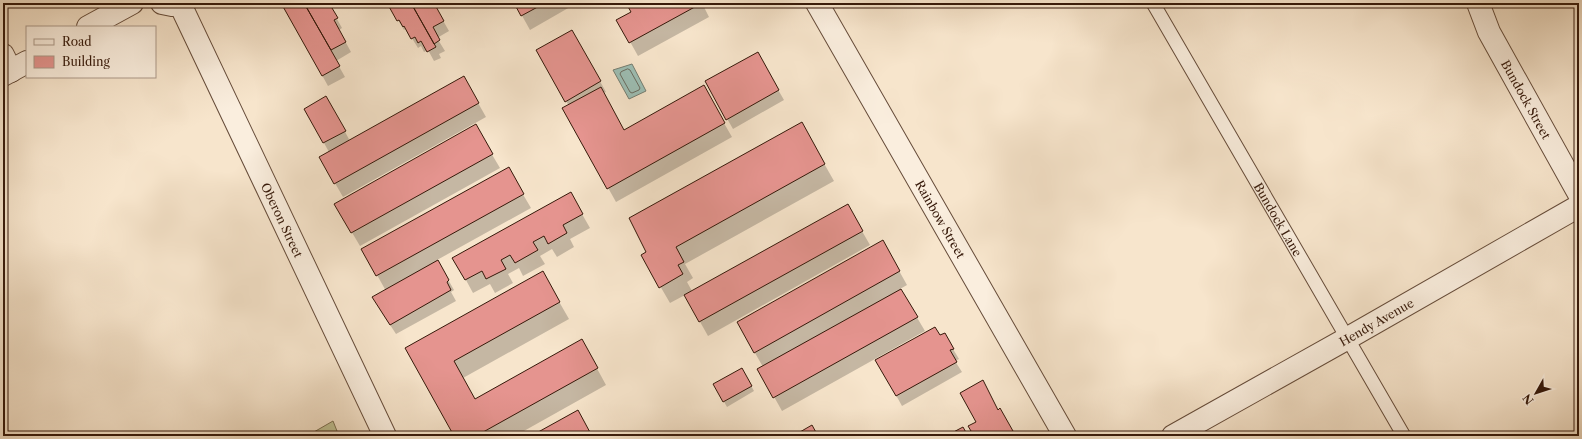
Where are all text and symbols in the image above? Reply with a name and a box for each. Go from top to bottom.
legend [26,26,156,78]
text: Road [62,34,92,49]
text: Building [62,54,110,69]
street label: Bundock Street [1498,57,1555,142]
street label: Rainbow Street [913,177,969,261]
street label: Oberon Street [258,180,307,260]
street label: Bundock Lane [1251,180,1306,259]
street label: Hendy Avenue [1336,295,1416,349]
north arrow [1516,373,1556,413]
text: N [1520,391,1537,407]

